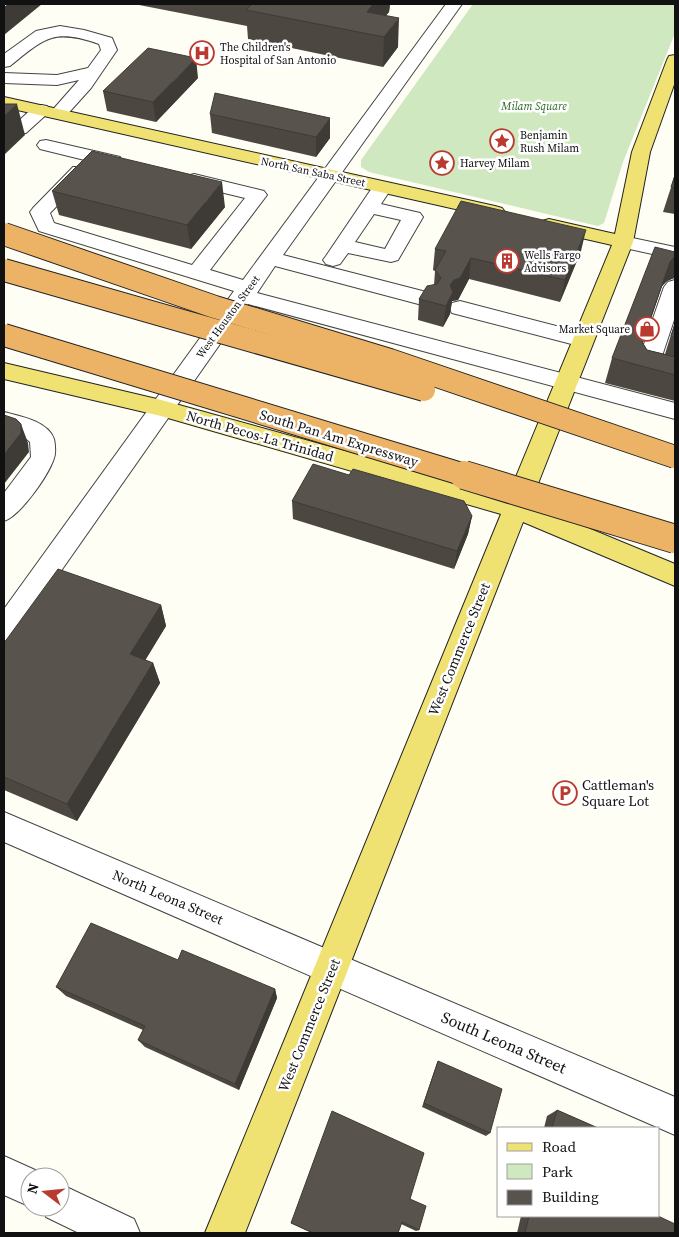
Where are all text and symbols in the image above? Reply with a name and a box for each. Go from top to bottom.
hospital icon: The Children's Hospital of San Antonio [189,40,215,66]
place label: The Children's Hospital of San Antonio [220,40,336,68]
park label: Milam Square [500,99,567,114]
place icon: Benjamin Rush Milam [489,128,515,154]
place label: Benjamin Rush Milam [520,128,579,156]
place icon: Harvey Milam [429,150,455,176]
street label: North San Saba Street [260,154,367,190]
place label: Harvey Milam [460,156,530,171]
building icon: Wells Fargo Advisors [494,248,520,274]
place label: Wells Fargo Advisors [524,248,581,276]
street label: West Houston Street [193,272,263,362]
shop icon: Market Square [634,316,660,342]
place label: Market Square [559,322,630,337]
street label: South Pan Am Expressway [257,404,421,472]
street label: North Pecos-La Trinidad [184,405,336,467]
street label: West Commerce Street [423,579,495,718]
place label: Cattleman's Square Lot [582,775,654,811]
parking icon: Cattleman's Square Lot [552,780,578,806]
street label: North Leona Street [110,865,227,930]
street label: West Commerce Street [273,955,345,1094]
street label: South Leona Street [438,1006,571,1079]
legend [497,1127,659,1217]
text: Road [542,1136,576,1157]
text: Park [542,1161,574,1182]
north arrow [20,1167,70,1217]
text: N [21,1181,44,1196]
text: Building [542,1186,599,1207]

